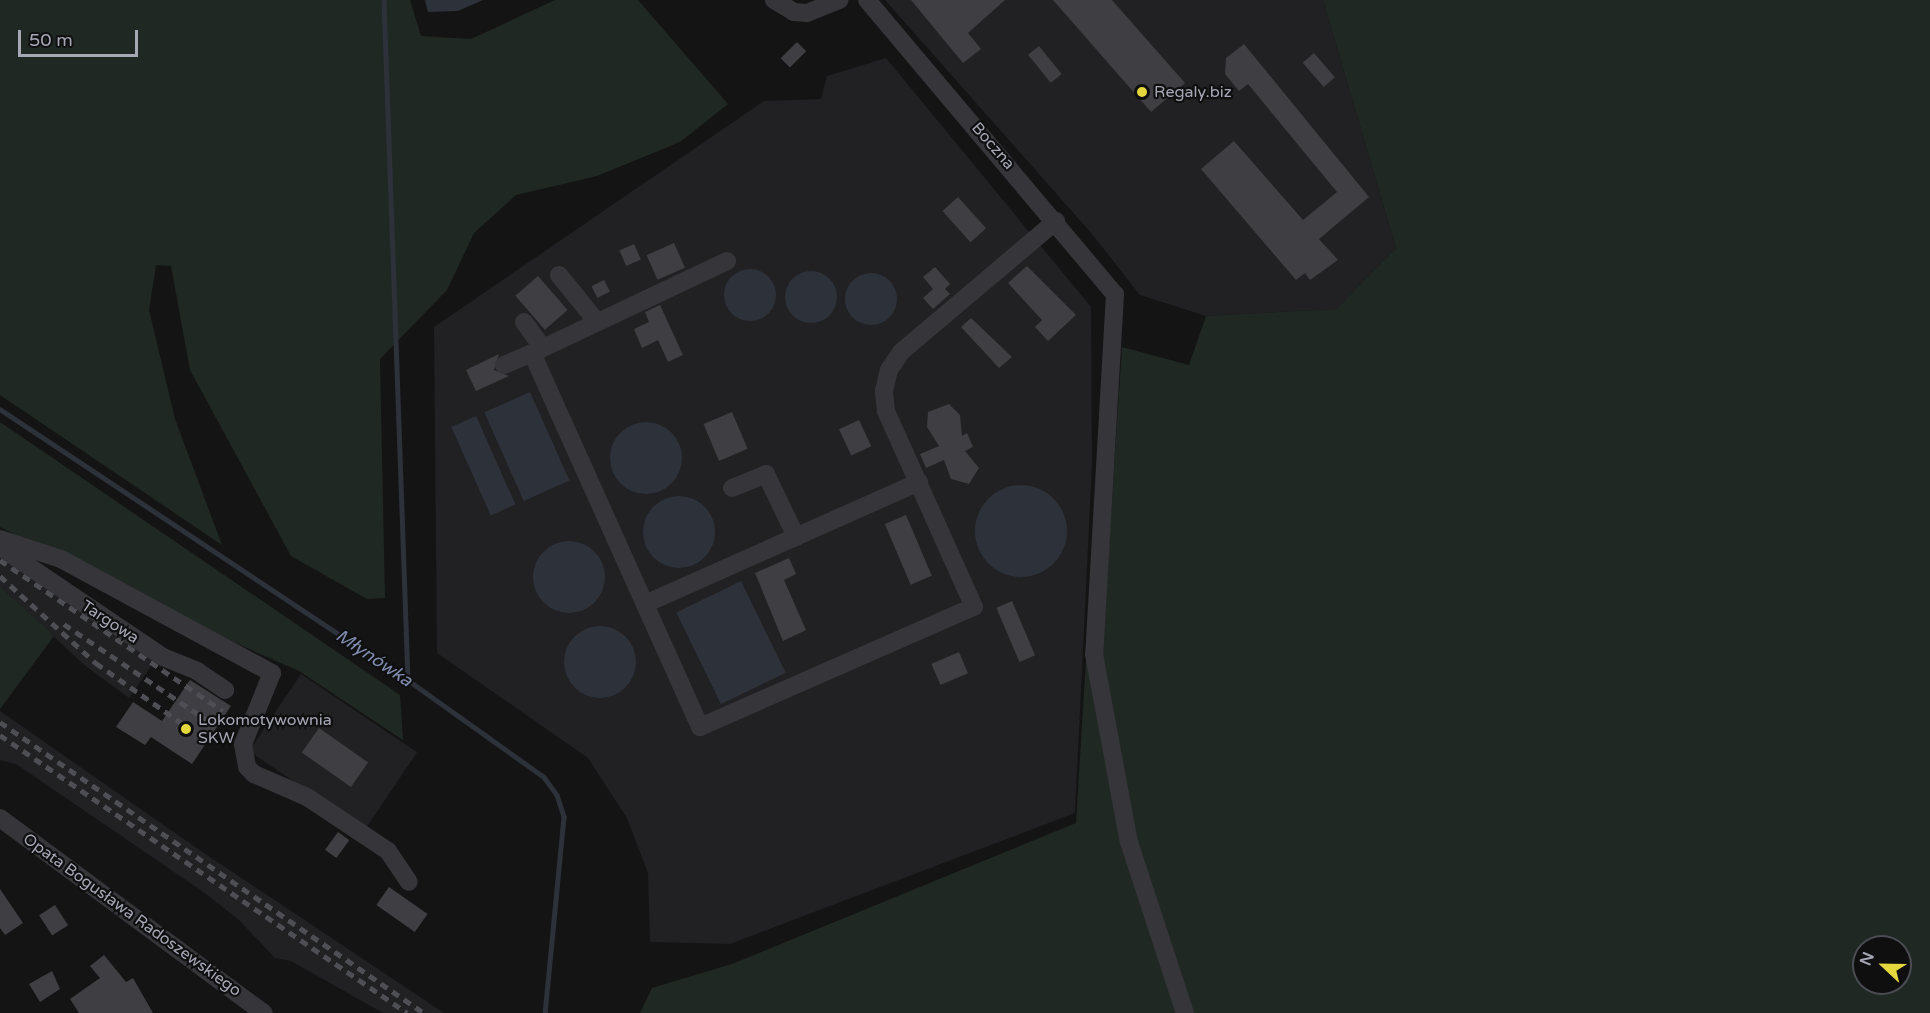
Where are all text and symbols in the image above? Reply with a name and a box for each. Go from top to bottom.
scale bar [21,18,141,56]
text: 50 m [29,29,73,51]
place label: Regaly.biz [1154,82,1232,102]
marker: Regaly.biz [1135,85,1149,99]
street label: Boczna [967,119,1019,173]
street label: Targowa [78,596,142,648]
water label: Młynówka [332,625,416,691]
place label: Lokomotywownia SKW [198,710,332,748]
marker: Lokomotywownia SKW [179,722,193,736]
street label: Opata Bogusława Radoszewskiego [19,829,245,1001]
north arrow [1852,935,1912,995]
text: N [1855,949,1879,969]

